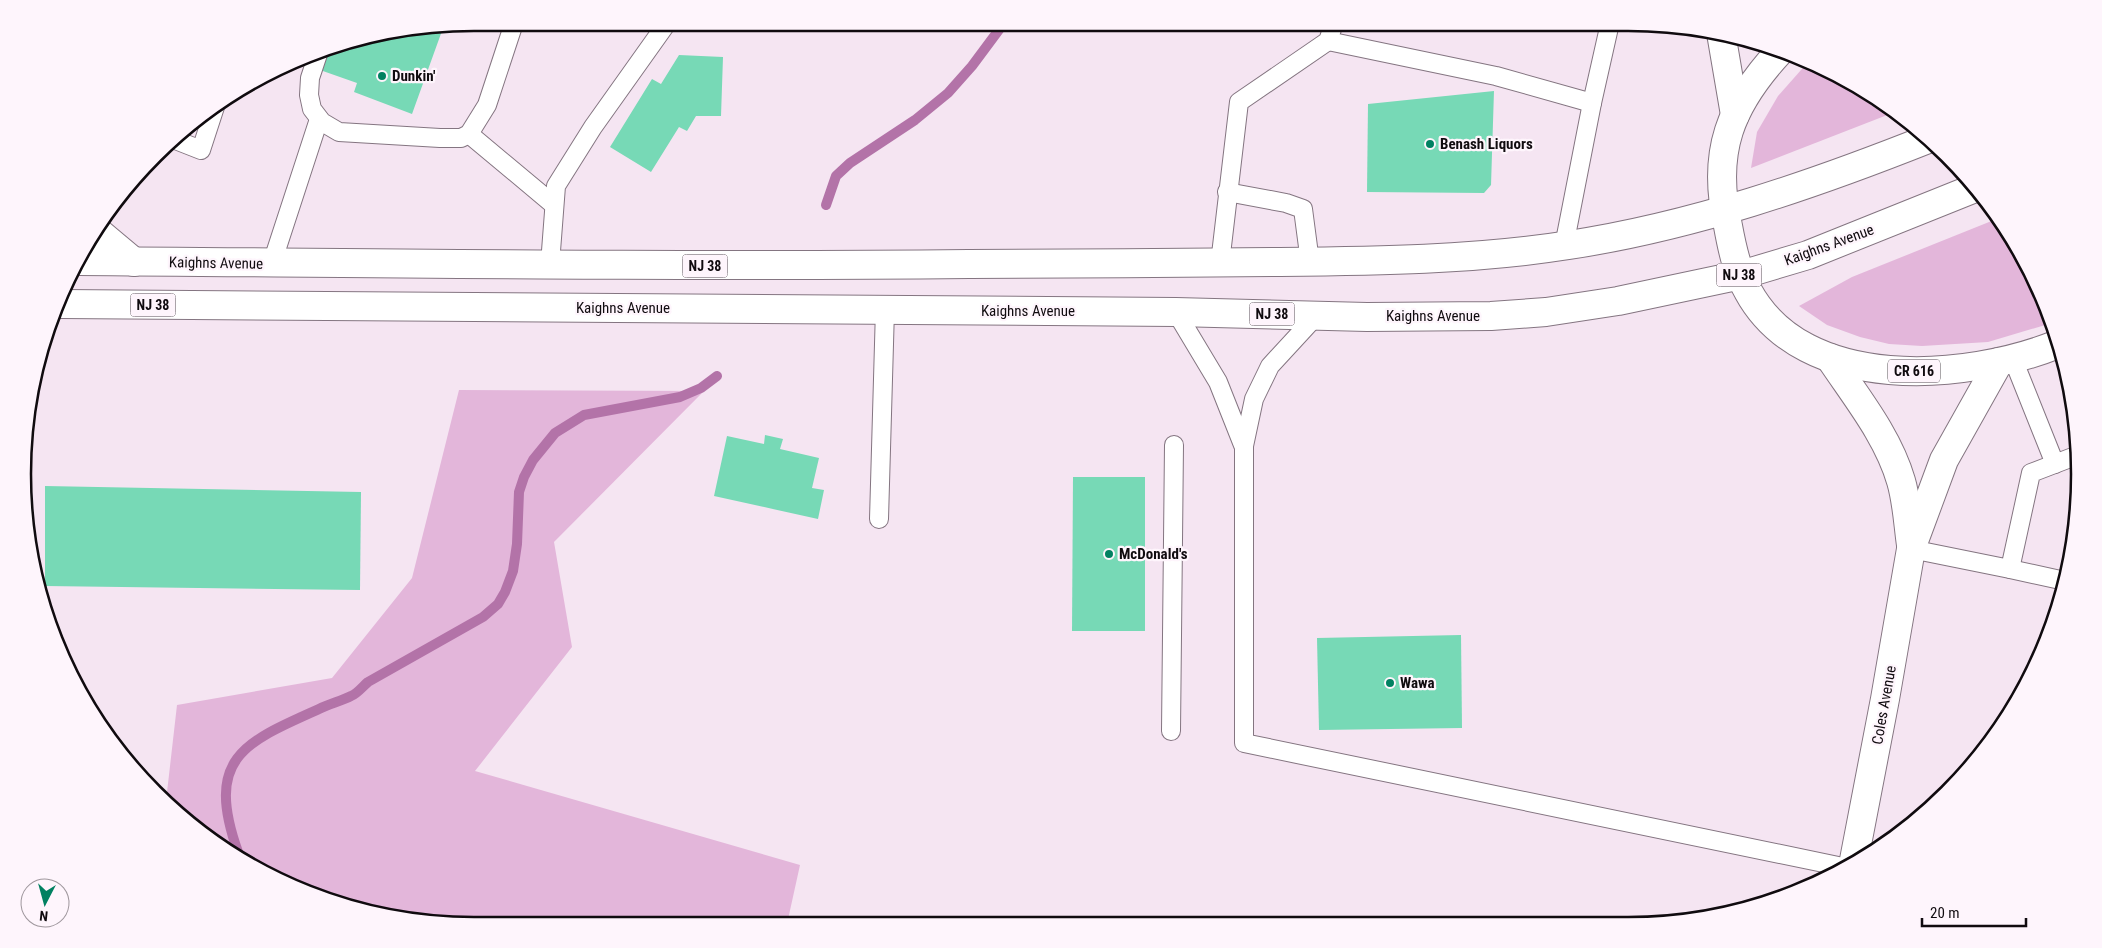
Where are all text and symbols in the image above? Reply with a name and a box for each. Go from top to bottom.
place label: Dunkin' [392,67,436,85]
marker: Dunkin' [376,70,388,82]
place label: Benash Liquors [1440,135,1533,153]
marker: Benash Liquors [1424,138,1436,150]
street label: Kaighns Avenue [1782,220,1876,270]
street label: Kaighns Avenue [169,253,263,273]
road number: NJ 38 [682,255,728,278]
road number: NJ 38 [1716,264,1762,286]
road number: NJ 38 [130,294,176,316]
street label: Kaighns Avenue [576,299,670,317]
street label: Kaighns Avenue [981,302,1075,320]
road number: NJ 38 [1250,302,1294,326]
street label: Kaighns Avenue [1386,307,1480,325]
road number: CR 616 [1888,360,1940,382]
place label: McDonald's [1119,545,1188,563]
marker: McDonald's [1103,548,1115,560]
street label: Coles Avenue [1868,664,1900,746]
place label: Wawa [1400,674,1435,692]
marker: Wawa [1384,677,1396,689]
north arrow [20,878,70,928]
scale bar [1922,896,2026,928]
text: 20 m [1930,904,1960,922]
text: N [39,908,49,924]

